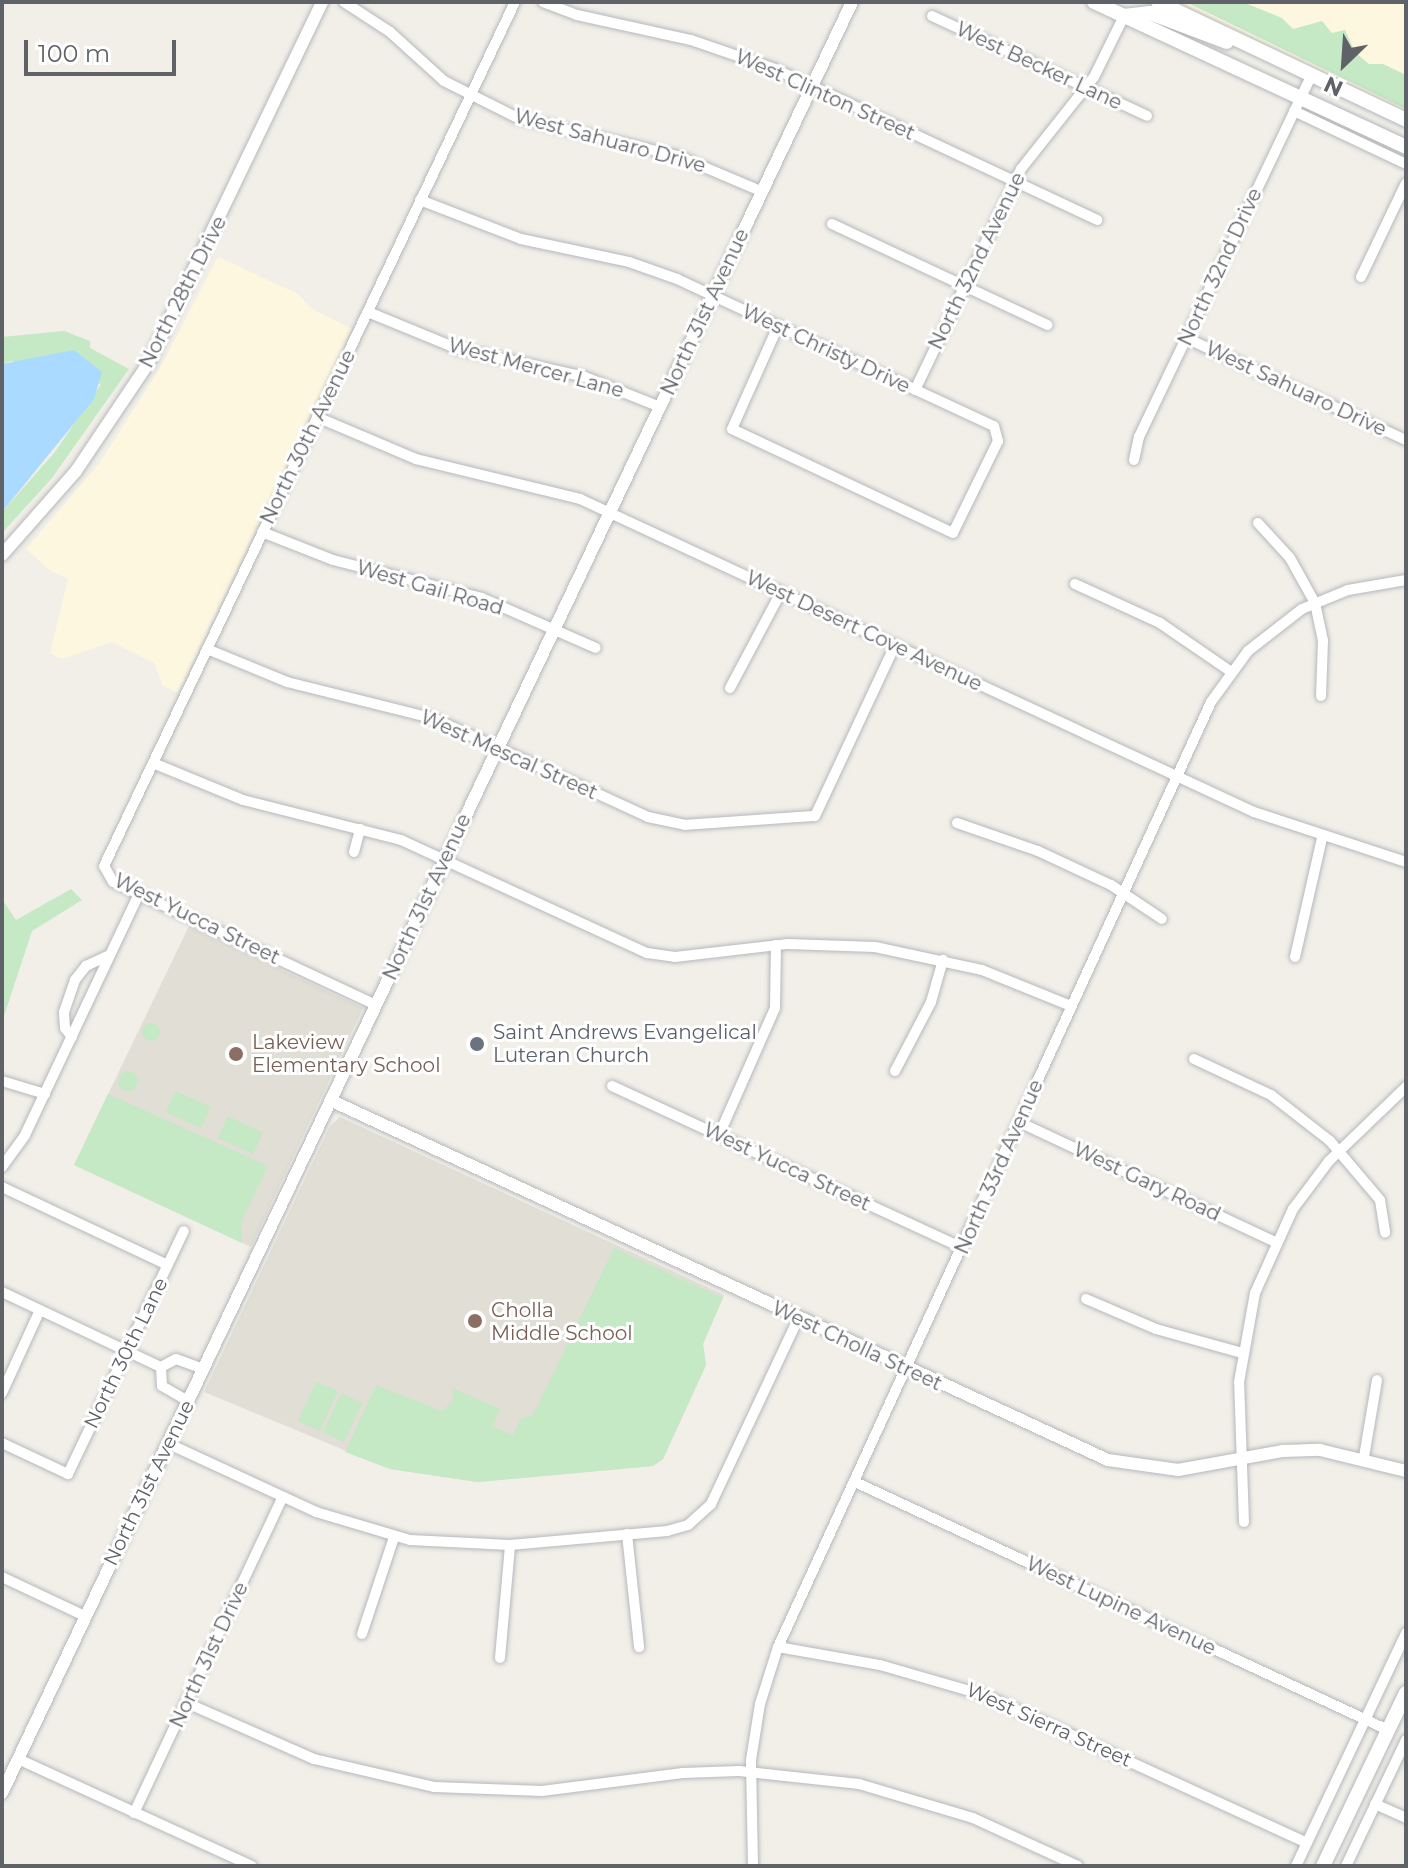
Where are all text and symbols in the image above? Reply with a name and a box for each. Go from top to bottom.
street label: West Becker Lane [952,17,1126,115]
scale bar [28,24,180,74]
north arrow [1304,24,1384,104]
text: 100 m [38,39,110,68]
street label: West Clinton Street [731,45,919,145]
text: N [1320,70,1347,102]
street label: West Sahuaro Drive [512,104,708,178]
street label: North 32nd Avenue [924,168,1030,354]
street label: North 32nd Drive [1173,184,1267,350]
street label: North 28th Drive [134,212,232,372]
street label: North 31st Avenue [656,225,754,399]
street label: West Christy Drive [738,299,914,399]
street label: West Mercer Lane [446,333,626,403]
street label: West Sahuaro Drive [1202,336,1390,442]
street label: North 30th Avenue [255,346,361,528]
street label: West Gail Road [354,556,506,620]
street label: West Desert Cove Avenue [742,566,986,696]
street label: West Mescal Street [417,705,601,805]
street label: North 31st Avenue [378,810,476,984]
street label: West Yucca Street [110,868,284,970]
place label: Saint Andrews Evangelical Luteran Church [493,1020,757,1067]
place label: Lakeview Elementary School [252,1030,441,1077]
marker: Saint Andrews Evangelical Luteran Church [468,1035,486,1053]
marker: Lakeview Elementary School [227,1045,245,1063]
street label: North 33rd Avenue [950,1076,1048,1258]
street label: West Yucca Street [700,1118,874,1216]
street label: West Gary Road [1069,1137,1225,1227]
street label: North 30th Lane [79,1274,173,1432]
street label: West Cholla Street [768,1296,946,1396]
place label: Cholla Middle School [491,1298,633,1345]
marker: Cholla Middle School [466,1312,484,1330]
street label: North 31st Avenue [99,1396,199,1570]
street label: West Lupine Avenue [1022,1551,1220,1661]
street label: North 31st Drive [165,1578,253,1732]
street label: West Sierra Street [963,1678,1135,1772]

